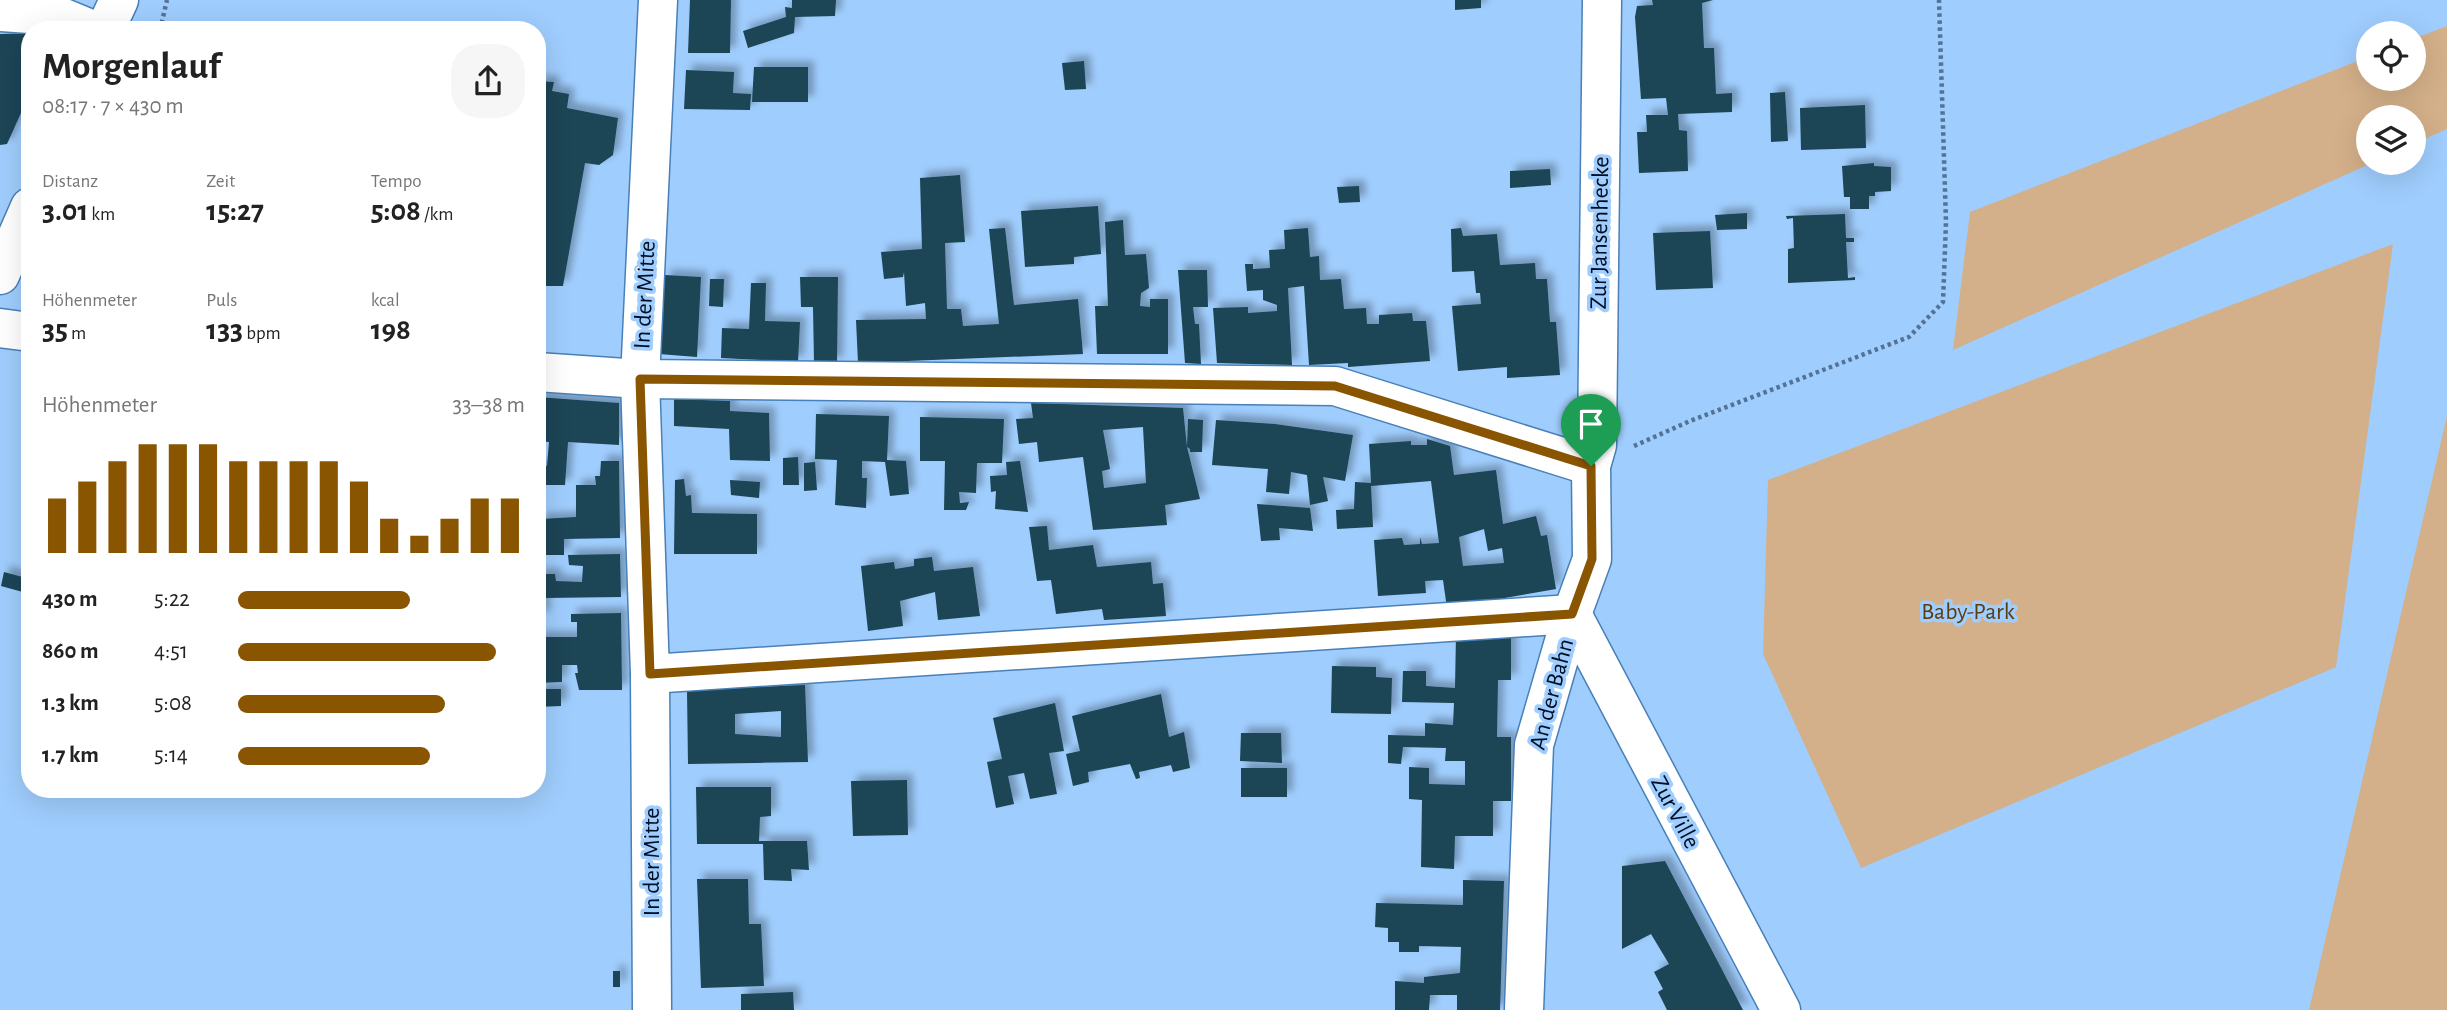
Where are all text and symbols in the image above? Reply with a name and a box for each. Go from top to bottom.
map controls [2356,21,2426,175]
button: locate [2356,21,2426,91]
button: share [451,44,525,118]
text: Morgenlauf [42,48,220,86]
text: 08:17 · 7 × 430 m [42,95,184,118]
button: layers [2356,105,2426,175]
street label: Zur Jansenhecke [1587,156,1613,310]
text: Distanz [42,172,98,191]
text: Zeit [206,172,235,191]
text: Tempo [371,172,422,191]
text: 3.01 [42,196,88,226]
text: 15:27 [206,196,264,226]
text: 5:08 [371,196,421,226]
text: km [88,205,115,224]
text: /km [421,205,453,224]
street label: In der Mitte [630,240,660,350]
text: Höhenmeter [42,291,137,310]
text: Puls [206,291,237,310]
text: kcal [371,291,400,310]
text: 35 [42,315,68,345]
text: 133 [206,315,243,345]
text: 198 [371,315,411,345]
text: m [68,324,86,343]
text: bpm [243,324,281,343]
text: Höhenmeter [42,394,157,417]
text: 33–38 m [453,394,525,417]
pin [1561,394,1621,466]
icon: arrive [1572,405,1610,443]
text: 430 m [42,588,98,611]
text: 5:22 [154,588,190,611]
park label: Baby-Park [1921,600,2015,624]
street label: An der Bahn [1526,636,1578,752]
text: 860 m [42,640,98,663]
text: 4:51 [154,640,188,663]
text: 1.3 km [42,692,99,715]
text: 5:08 [154,692,192,715]
text: 1.7 km [42,744,99,767]
text: 5:14 [154,744,188,767]
street label: Zur Ville [1646,772,1704,853]
street label: In der Mitte [640,808,664,916]

